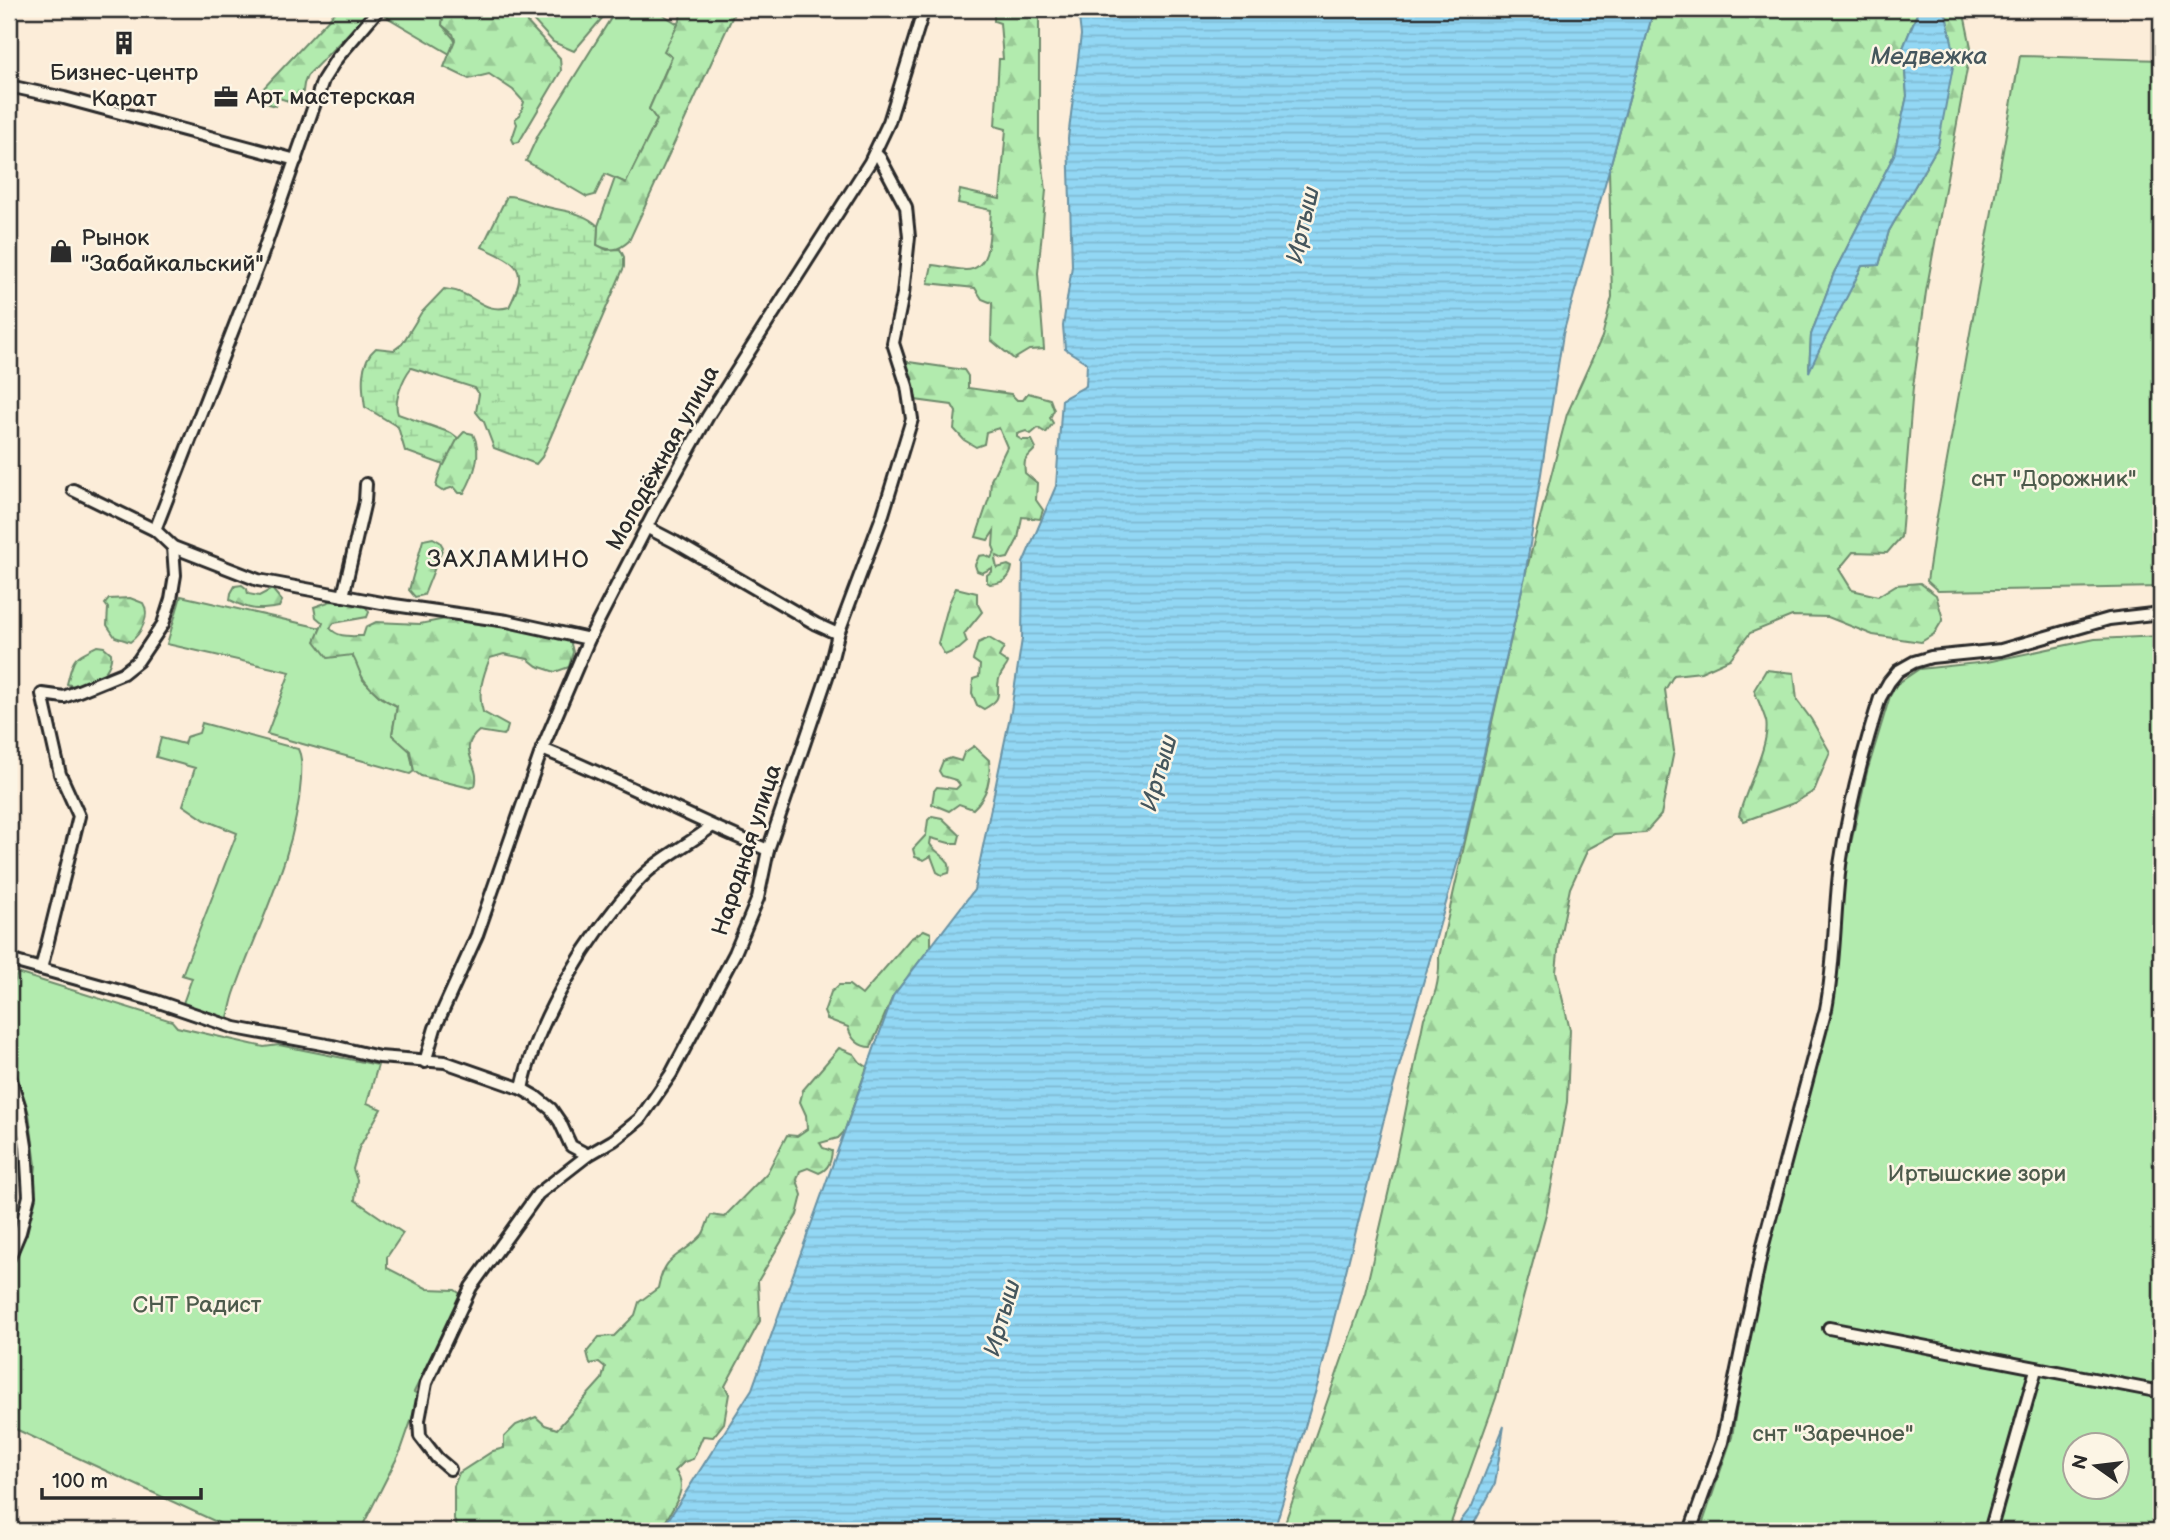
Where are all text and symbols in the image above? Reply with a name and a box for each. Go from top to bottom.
building icon: Бизнес-центр Карат [110,29,138,57]
water label: Медвежка [1870,42,1988,71]
place label: Бизнес-центр Карат [50,59,198,113]
office icon: Арт мастерская [212,83,240,111]
place label: Арт мастерская [245,83,415,111]
water label: Иртыш [1280,183,1326,266]
place label: Рынок "Забайкальский" [81,224,264,278]
shop icon: Рынок "Забайкальский" [47,237,75,265]
street label: Молодёжная улица [601,360,726,555]
park label: снт "Дорожник" [1971,465,2137,493]
district label: ЗАХЛАМИНО [427,545,591,574]
water label: Иртыш [1134,731,1184,815]
street label: Народная улица [706,761,788,939]
park label: Иртышские зори [1888,1160,2066,1188]
water label: Иртыш [977,1276,1027,1360]
park label: СНТ Радист [132,1291,262,1319]
park label: снт "Заречное" [1753,1420,1913,1448]
north arrow [2062,1432,2132,1502]
text: N [2068,1453,2094,1472]
scale bar [42,1456,201,1500]
text: 100 m [52,1469,108,1494]

